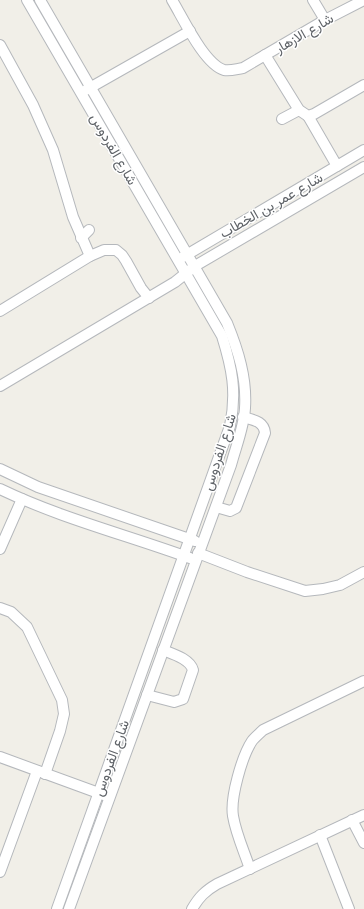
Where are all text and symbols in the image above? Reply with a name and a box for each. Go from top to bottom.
street label: شارع الازهار [271,9,338,59]
street label: شارع الفردوس [85,110,142,189]
street label: شارع عمر بن الخطاب [216,168,327,244]
street label: شارع الفردوس [198,411,242,493]
street label: شارع الفردوس [89,717,135,799]

